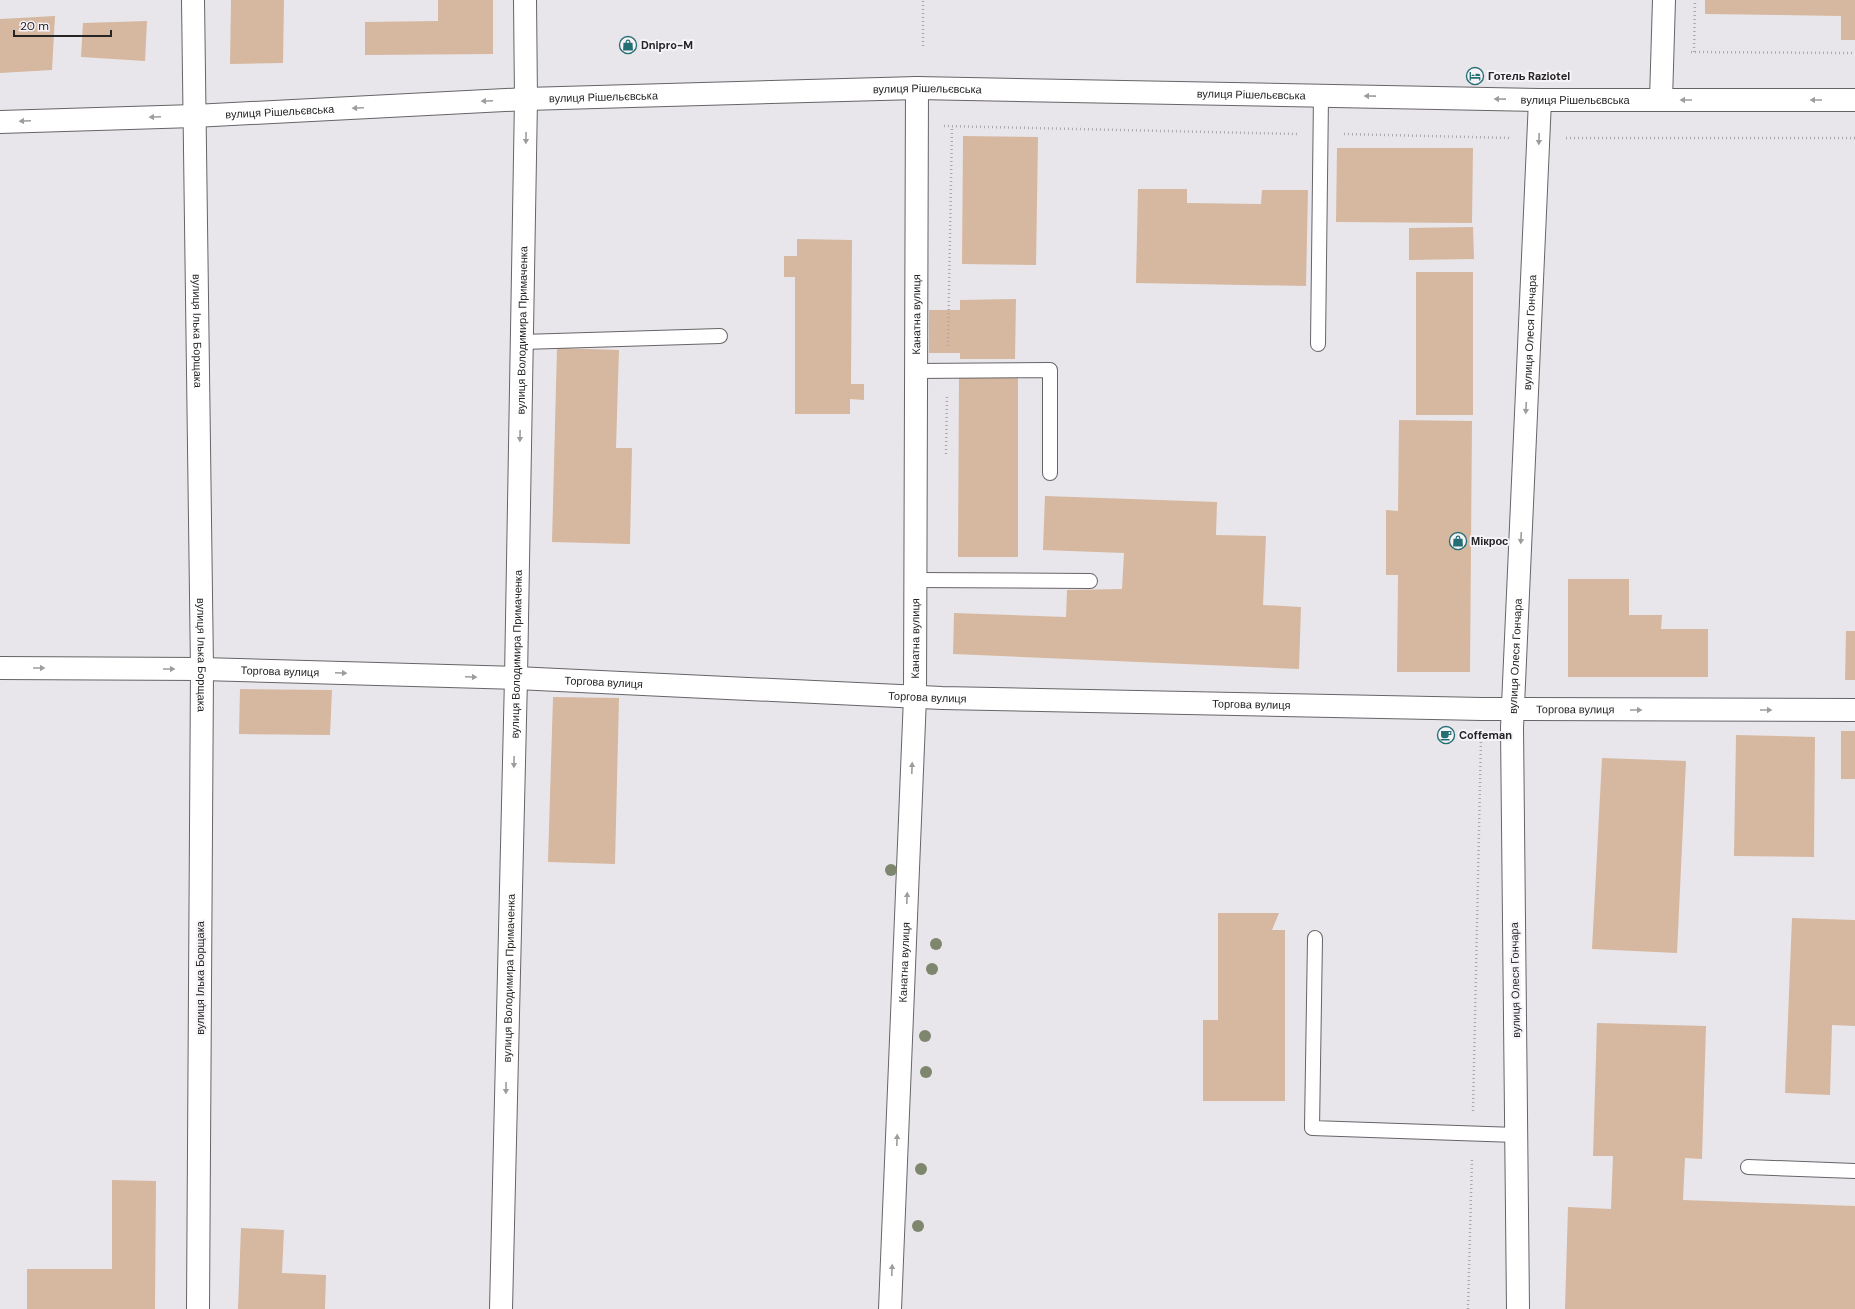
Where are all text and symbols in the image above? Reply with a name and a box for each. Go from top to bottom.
scale bar [14,12,111,38]
text: 20 m [20,18,49,34]
shop icon: Dnipro-M [618,35,638,55]
place label: Dnipro-M [641,38,693,52]
hotel icon: Готель Raziotel [1465,66,1485,86]
place label: Готель Raziotel [1488,69,1570,83]
street label: вулиця Рішельєвська [873,81,983,96]
street label: вулиця Рішельєвська [1197,86,1307,103]
street label: вулиця Рішельєвська [549,88,659,105]
one-way arrow [1364,93,1376,100]
street label: вулиця Рішельєвська [1521,93,1631,107]
one-way arrow [1493,96,1506,102]
one-way arrow [1679,97,1692,103]
one-way arrow [1809,97,1822,103]
one-way arrow [480,98,493,104]
street label: вулиця Рішельєвська [225,102,335,121]
one-way arrow [352,104,364,111]
one-way arrow [149,114,161,121]
one-way arrow [19,118,31,125]
one-way arrow [522,132,529,144]
one-way arrow [1535,133,1542,145]
street label: вулиця Володимира Примаченка [514,245,530,415]
street label: вулиця Олеся Гончара [1520,273,1539,390]
street label: вулиця Ілька Борщака [190,274,205,389]
street label: Канатна вулиця [909,274,923,355]
one-way arrow [1523,402,1530,414]
one-way arrow [517,430,523,443]
shop icon: Мікрос [1448,531,1468,551]
one-way arrow [1517,532,1524,544]
place label: Мікрос [1471,534,1508,548]
street label: вулиця Володимира Примаченка [508,569,525,739]
street label: вулиця Олеся Гончара [1506,597,1525,714]
street label: вулиця Ілька Борщака [194,598,209,713]
street label: Канатна вулиця [908,598,922,679]
street label: Торгова вулиця [240,663,319,679]
one-way arrow [33,665,46,671]
one-way arrow [163,666,176,672]
one-way arrow [335,670,348,676]
street label: Торгова вулиця [564,673,643,691]
one-way arrow [465,674,478,680]
street label: Торгова вулиця [888,688,967,706]
street label: Торгова вулиця [1212,697,1291,712]
street label: Торгова вулиця [1536,702,1615,716]
one-way arrow [1630,707,1643,713]
one-way arrow [1760,707,1773,713]
cafe icon: Coffeman [1436,725,1456,745]
place label: Coffeman [1459,728,1512,742]
one-way arrow [511,756,517,769]
one-way arrow [909,761,915,774]
one-way arrow [903,892,910,904]
street label: вулиця Володимира Примаченка [500,893,518,1063]
street label: вулиця Ілька Борщака [193,920,207,1035]
street label: вулиця Олеся Гончара [1507,921,1523,1038]
street label: Канатна вулиця [896,922,913,1003]
one-way arrow [503,1082,509,1095]
one-way arrow [894,1133,900,1146]
one-way arrow [889,1263,895,1276]

